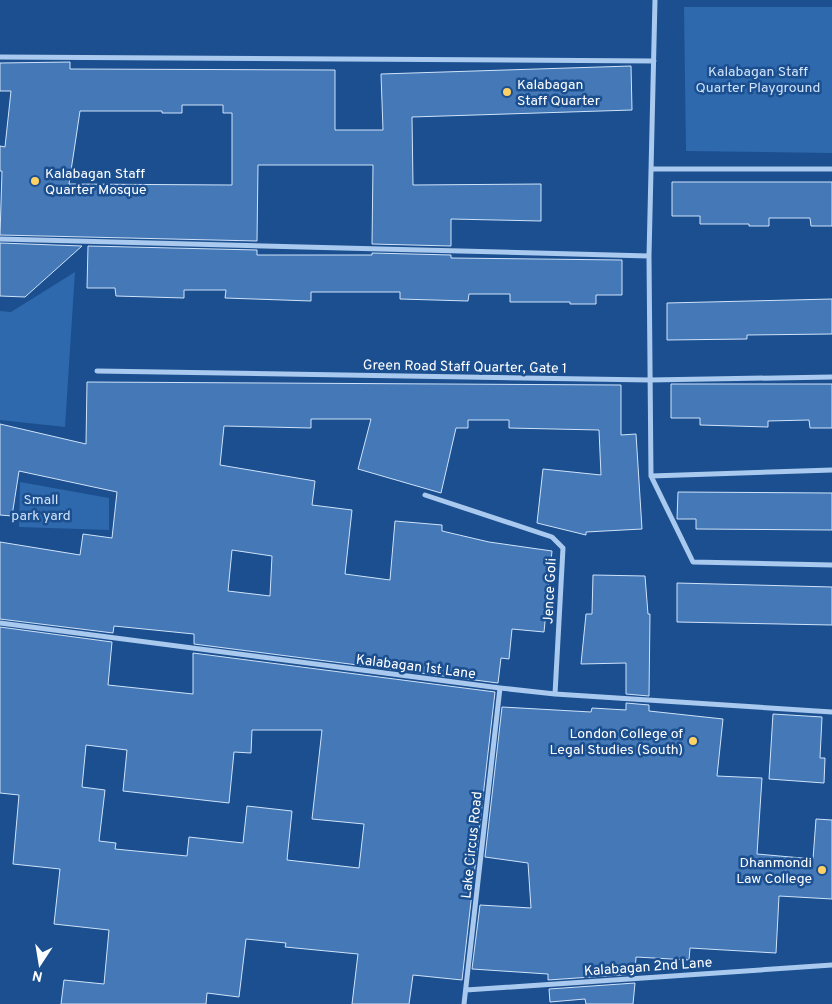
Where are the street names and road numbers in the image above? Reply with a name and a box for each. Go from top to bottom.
street label: Green Road Staff Quarter, Gate 1 [363,357,567,378]
street label: Jence Goli [540,558,561,624]
street label: Kalabagan 1st Lane [355,652,477,683]
street label: Lake Circus Road [458,791,487,900]
street label: Kalabagan 2nd Lane [583,955,713,980]

